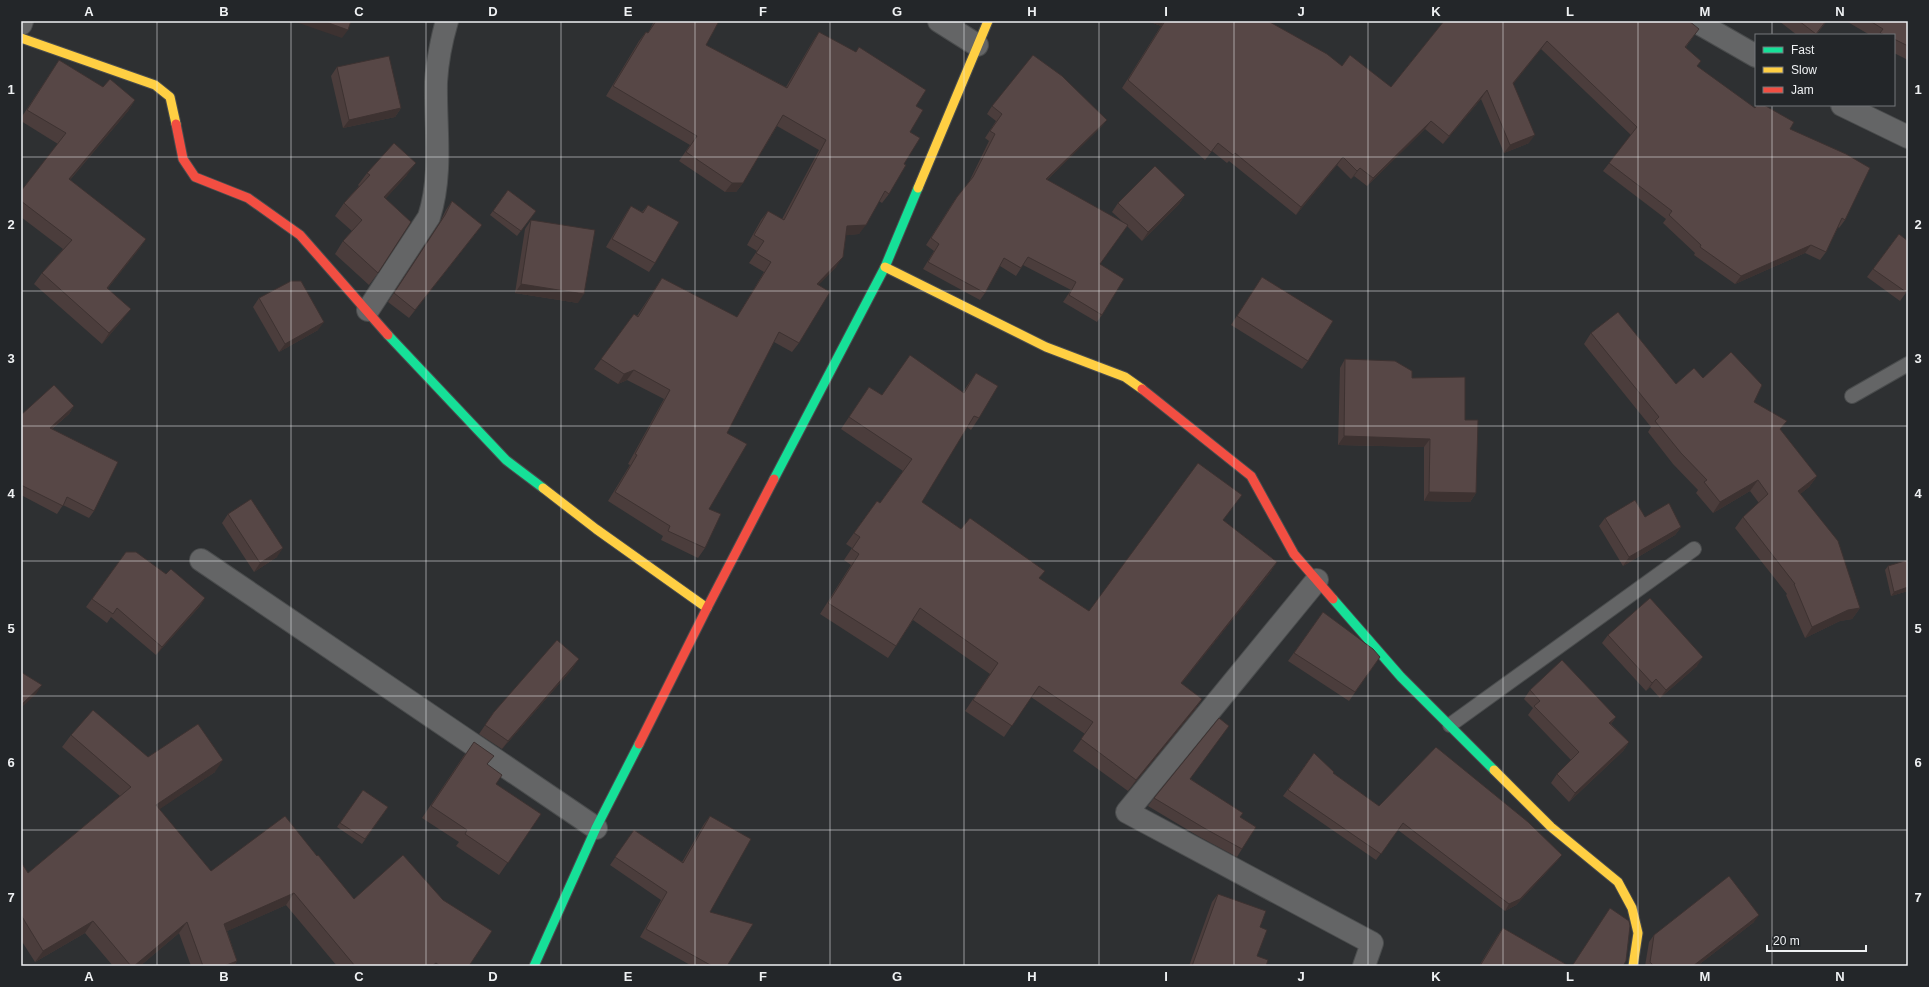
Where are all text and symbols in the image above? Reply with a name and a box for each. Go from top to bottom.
text: A [84,4,94,19]
text: B [219,4,229,19]
text: C [354,4,364,19]
text: D [488,4,498,19]
text: E [624,4,633,19]
text: F [759,4,767,19]
text: G [892,4,902,19]
text: H [1027,4,1037,19]
text: I [1164,4,1168,19]
text: J [1297,4,1305,19]
text: K [1431,4,1441,19]
text: L [1566,4,1574,19]
text: M [1700,4,1710,19]
text: N [1835,4,1845,19]
legend [1755,34,1895,106]
text: Fast [1791,43,1815,57]
text: Slow [1791,63,1817,77]
text: 1 [7,82,15,97]
text: 1 [1914,82,1922,97]
text: Jam [1791,83,1814,97]
text: 2 [7,217,15,232]
text: 2 [1914,217,1922,232]
text: 3 [7,351,15,366]
text: 3 [1914,351,1922,366]
text: 4 [7,486,15,501]
text: 4 [1914,486,1922,501]
text: 5 [7,621,15,636]
text: 5 [1914,621,1922,636]
text: 6 [7,755,15,770]
text: 6 [1914,755,1922,770]
text: 7 [7,890,15,905]
text: 7 [1914,890,1922,905]
scale bar [1767,927,1866,953]
text: 20 m [1773,934,1800,948]
text: A [84,969,94,984]
text: B [219,969,229,984]
text: C [354,969,364,984]
text: D [488,969,498,984]
text: E [624,969,633,984]
text: F [759,969,767,984]
text: G [892,969,902,984]
text: H [1027,969,1037,984]
text: I [1164,969,1168,984]
text: J [1297,969,1305,984]
text: K [1431,969,1441,984]
text: L [1566,969,1574,984]
text: M [1700,969,1710,984]
text: N [1835,969,1845,984]

